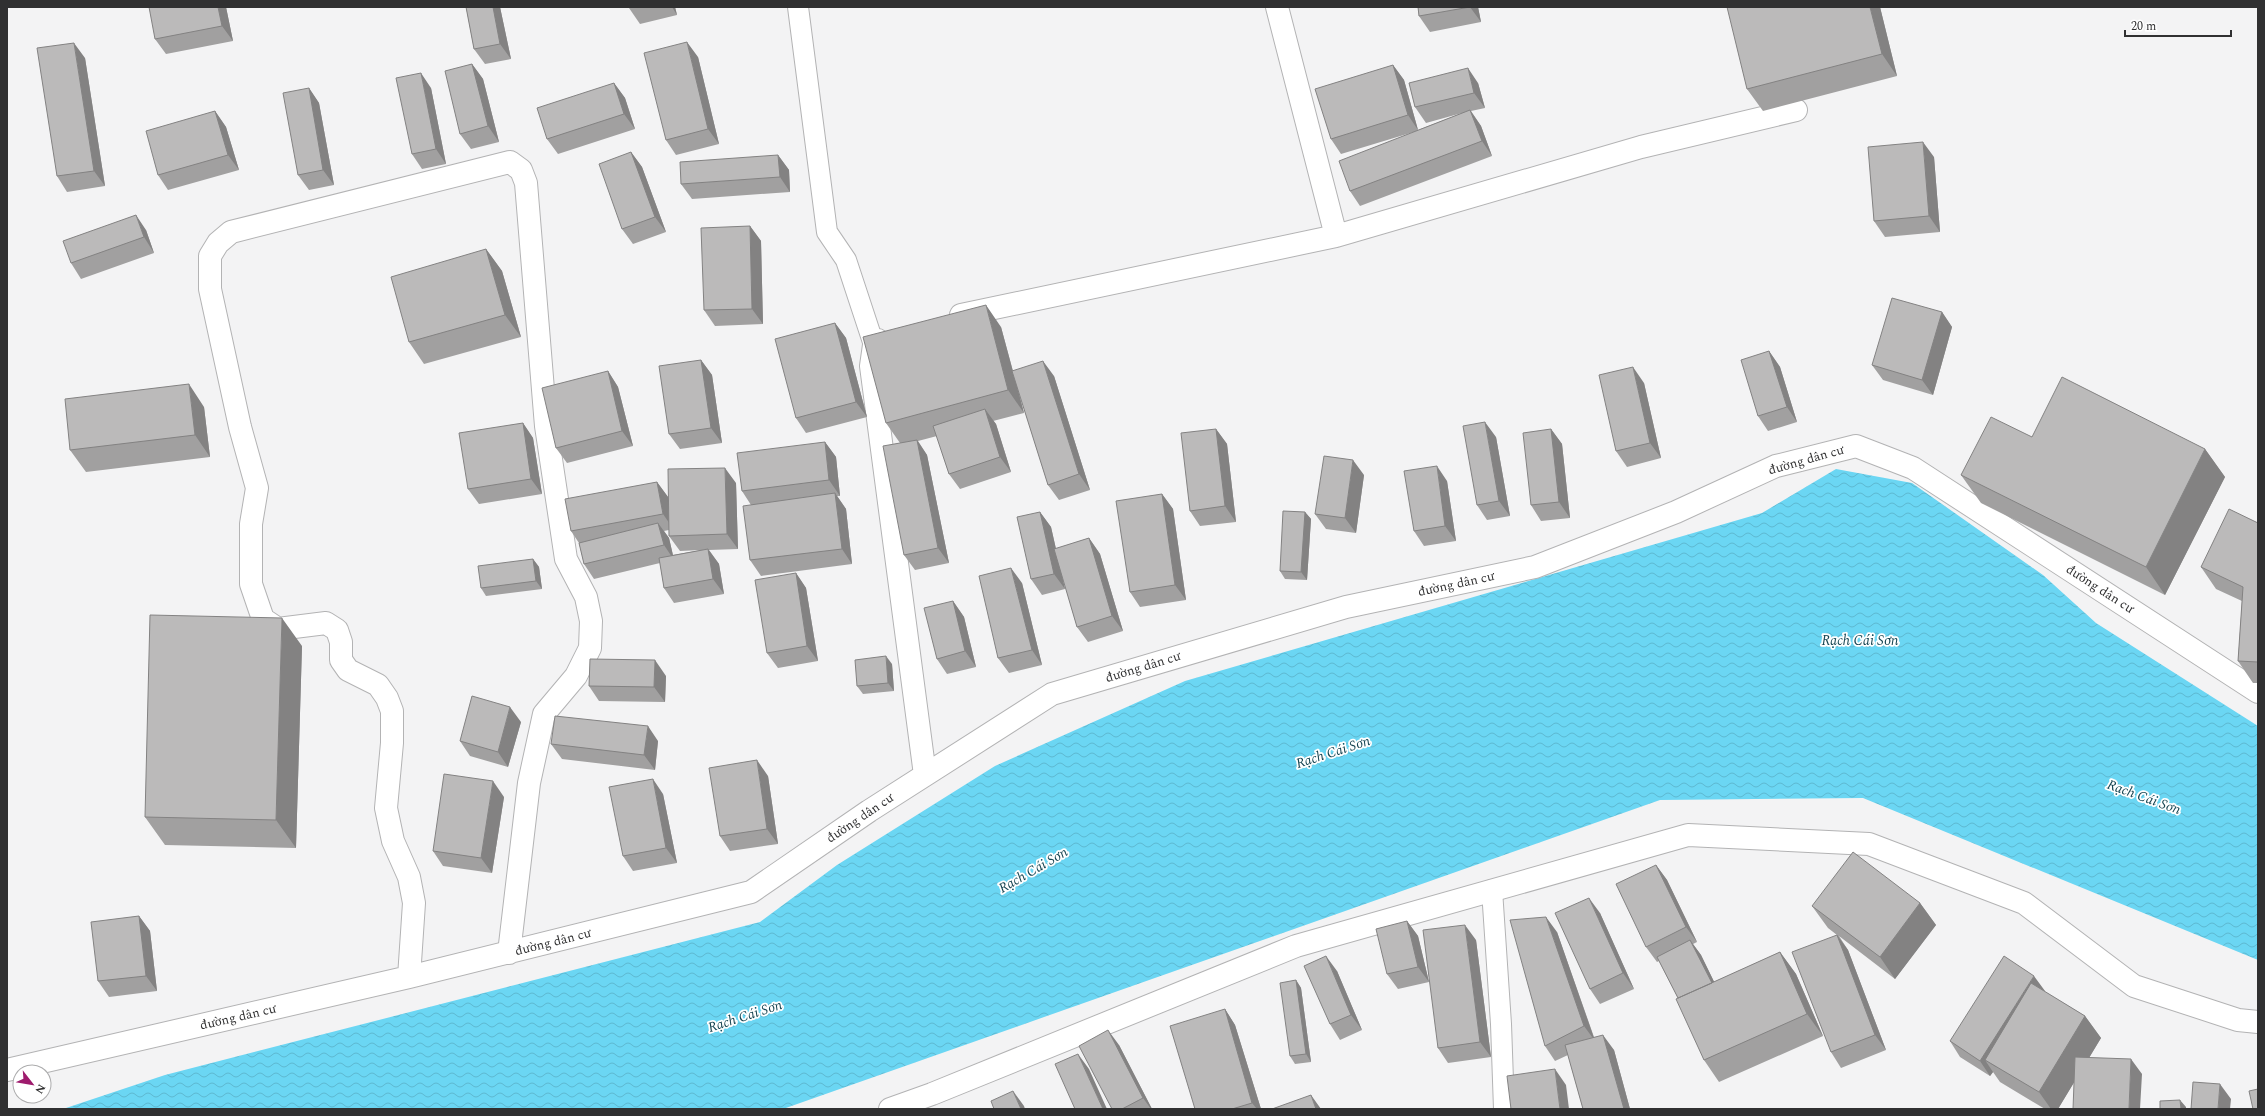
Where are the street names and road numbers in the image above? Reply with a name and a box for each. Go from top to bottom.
street label: đường dân cư [1766,439,1847,480]
street label: đường dân cư [2062,559,2139,619]
street label: đường dân cư [1416,566,1497,602]
street label: đường dân cư [1103,646,1184,688]
street label: đường dân cư [822,788,898,848]
street label: đường dân cư [513,923,594,961]
street label: đường dân cư [198,998,279,1035]

